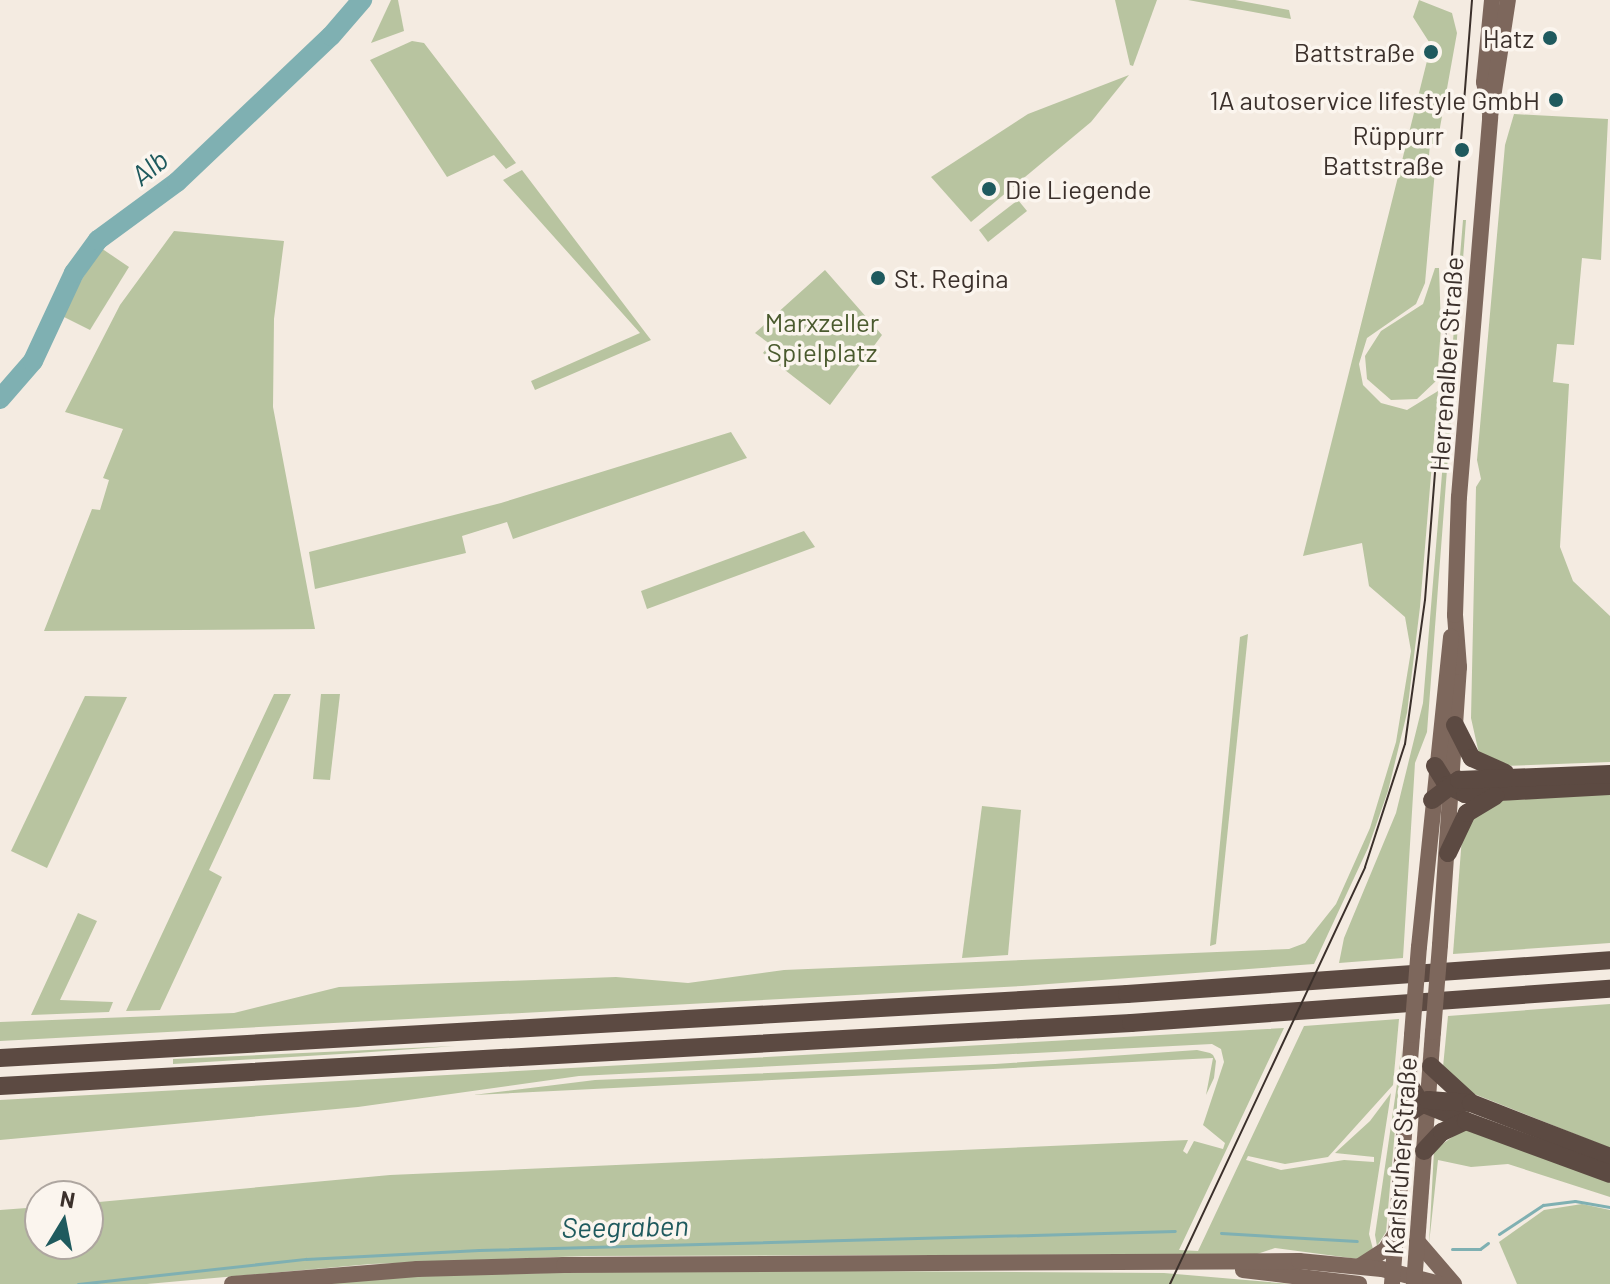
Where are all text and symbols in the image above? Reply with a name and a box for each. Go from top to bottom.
place label: Hatz [1483,22,1534,54]
marker: Hatz [1541,29,1559,47]
place label: Battstraße [1294,36,1415,68]
marker: Battstraße [1422,43,1440,61]
place label: 1A autoservice lifestyle GmbH [1210,84,1540,116]
marker: 1A autoservice lifestyle GmbH [1547,91,1565,109]
place label: Rüppurr Battstraße [1323,119,1444,180]
marker: Rüppurr Battstraße [1451,139,1473,161]
water label: Alb [124,142,174,192]
place label: Die Liegende [1005,173,1152,205]
marker: Die Liegende [980,180,998,198]
street label: Herrenalber Straße [1423,256,1469,472]
place label: St. Regina [894,262,1009,294]
marker: St. Regina [869,269,887,287]
park label: Marxzeller Spielplatz [765,306,879,368]
street label: Karlsruher Straße [1378,1056,1422,1256]
north arrow [24,1180,104,1260]
text: N [58,1184,77,1212]
water label: Seegraben [561,1208,689,1244]

